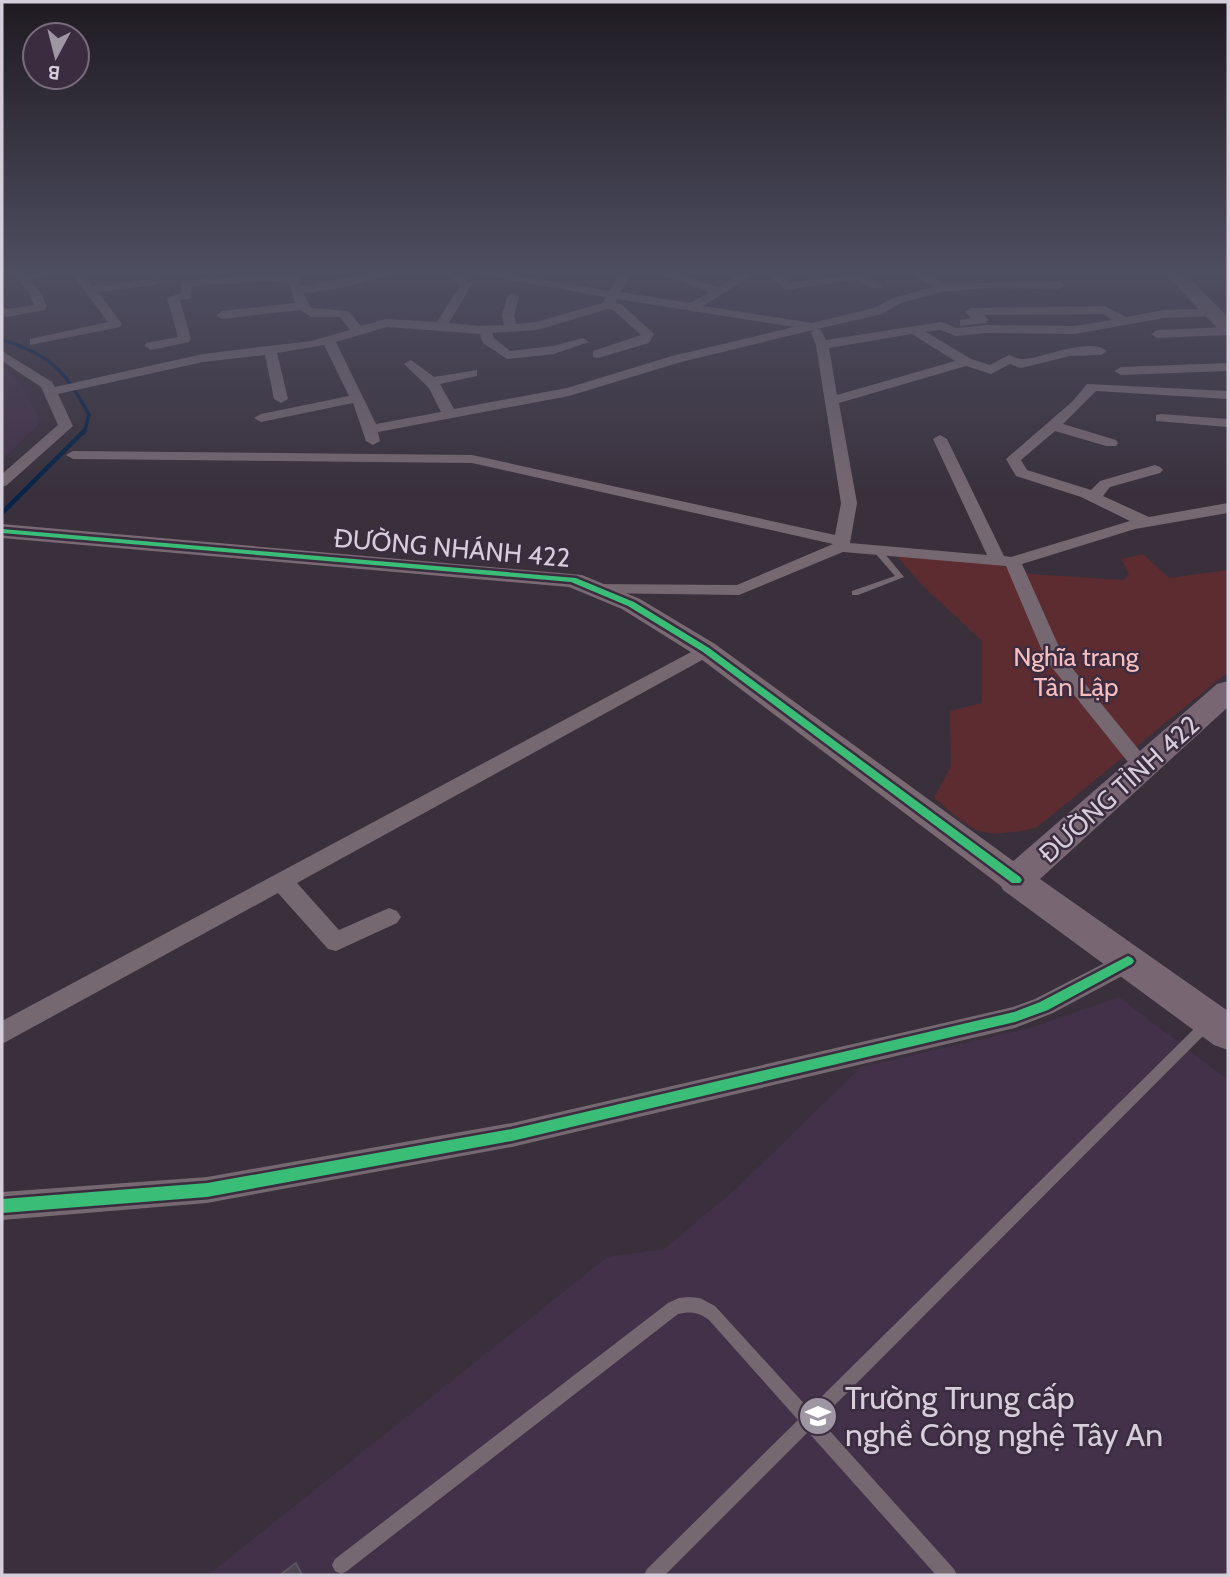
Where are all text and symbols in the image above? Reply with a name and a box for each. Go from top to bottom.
north arrow [21,21,91,91]
text: B [47,60,61,85]
street label: ĐƯỜNG NHÁNH 422 [333,522,571,574]
park label: Nghĩa trang Tân Lập [1013,641,1140,703]
street label: ĐƯỜNG TỈNH 422 [1032,709,1206,869]
place label: Trường Trung cấp nghề Công nghệ Tây An [845,1378,1163,1454]
school or university icon: Trường Trung cấp nghề Công nghệ Tây An [797,1395,839,1437]

